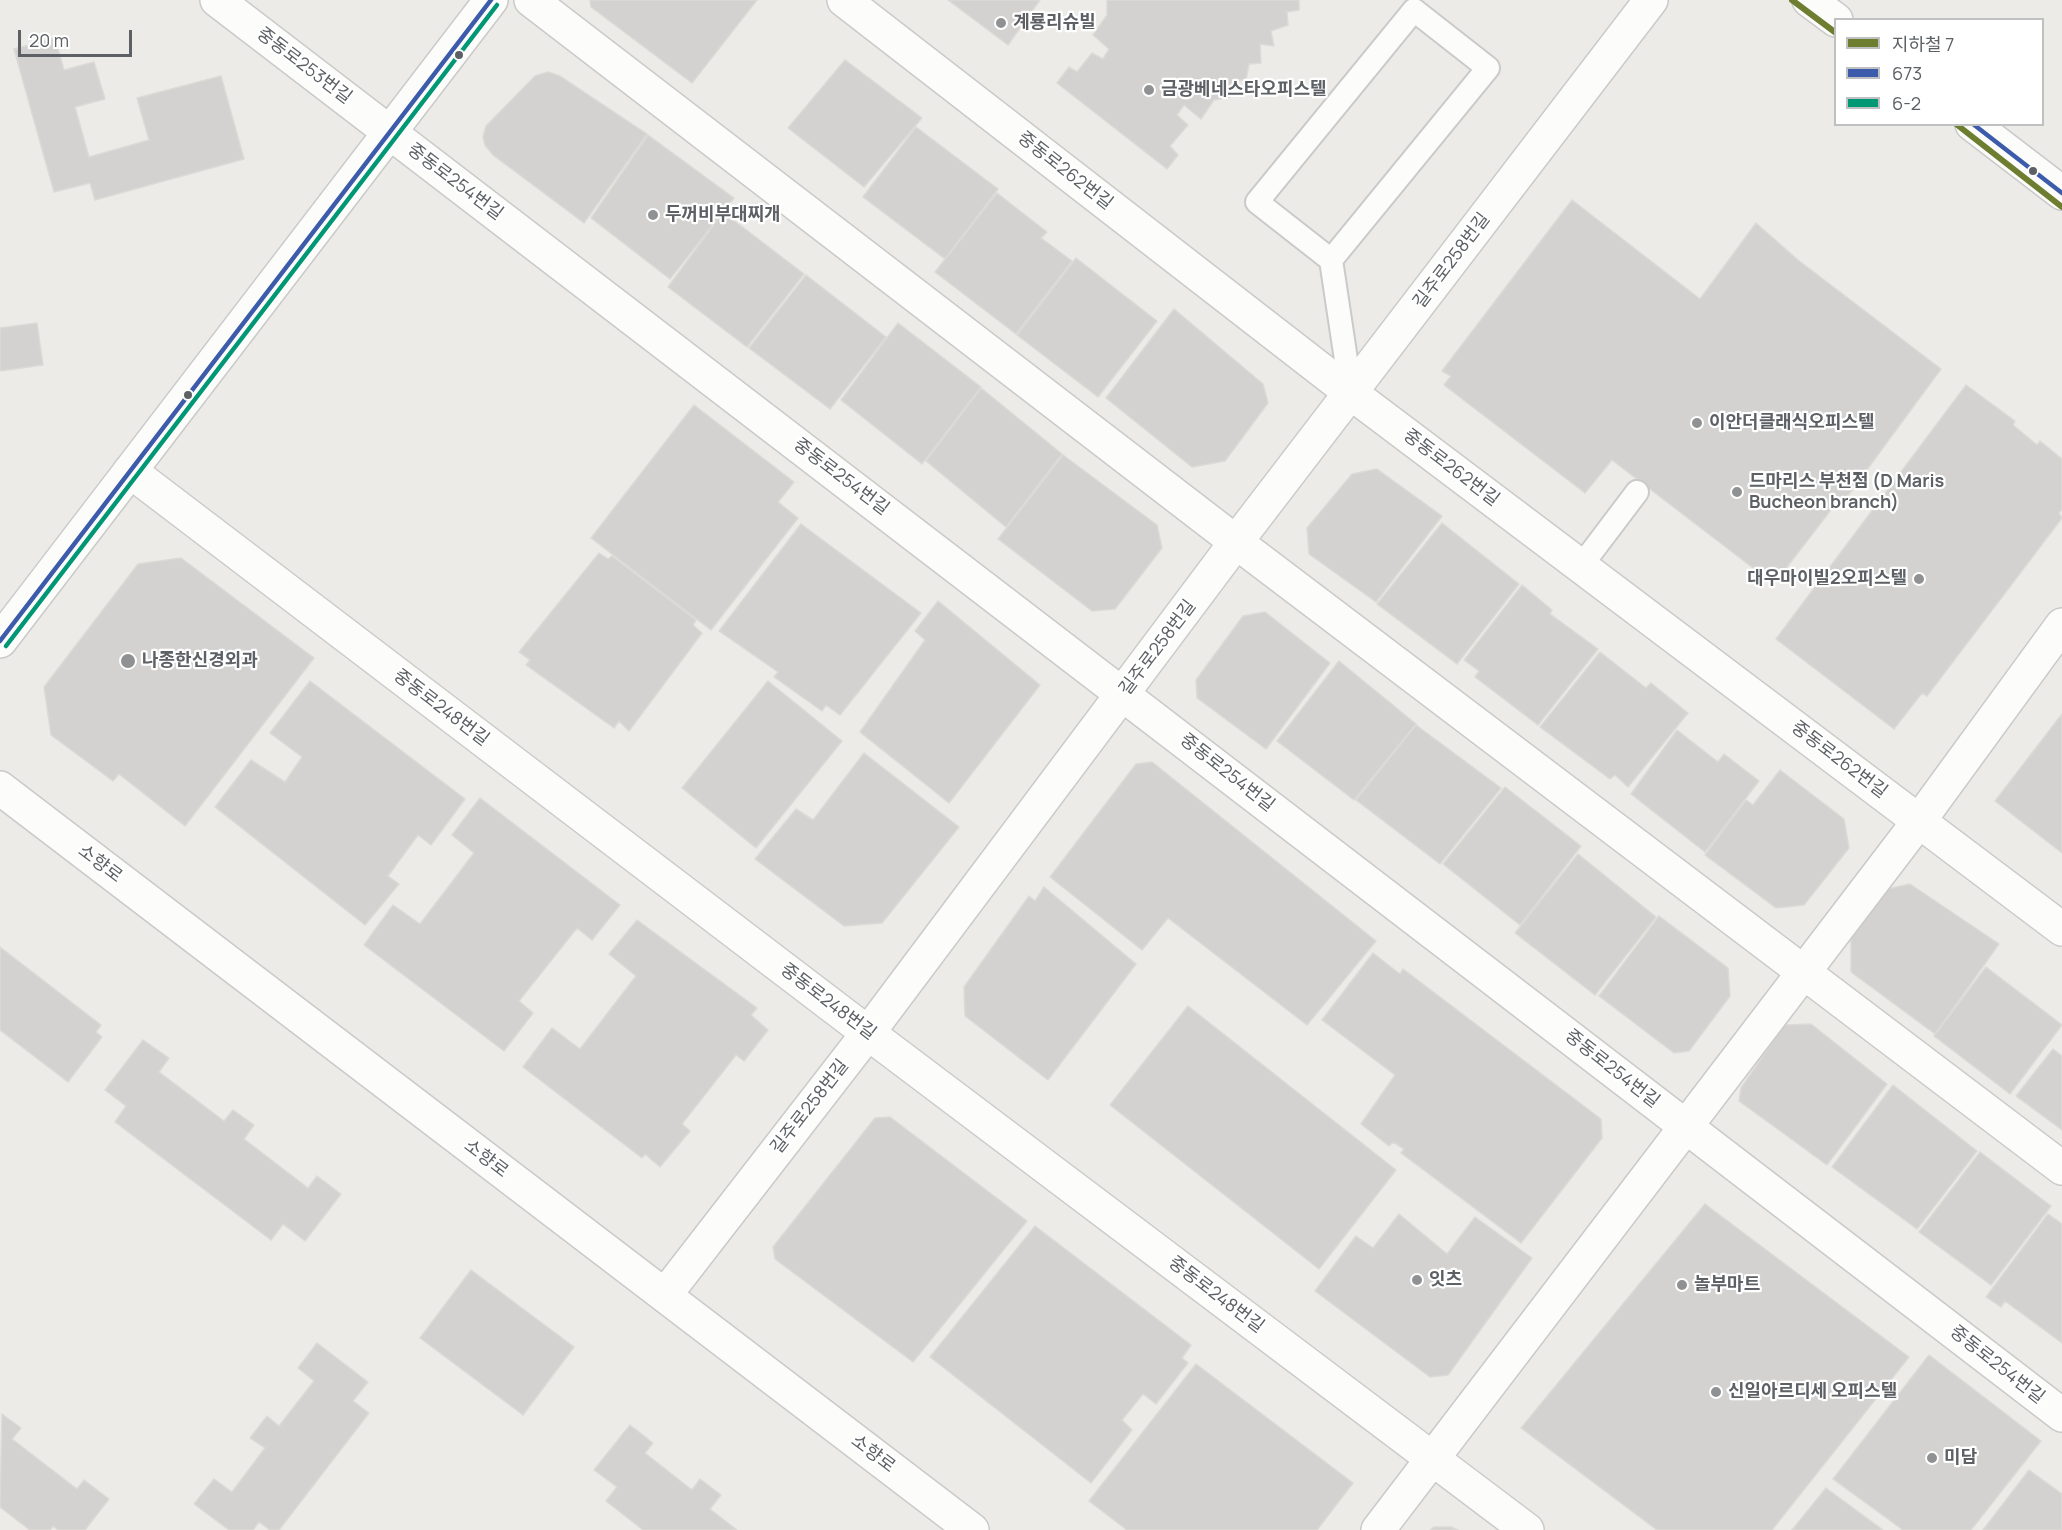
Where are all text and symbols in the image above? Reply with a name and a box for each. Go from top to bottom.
place label: 계룡리슈빌 [1013,12,1096,34]
marker: 계룡리슈빌 [994,16,1008,30]
scale bar [21,18,135,56]
legend [1834,18,2044,126]
street label: 중동로253번길 [252,23,356,109]
text: 20 m [29,28,69,52]
text: 지하철 7 [1892,32,1954,56]
unlabelled marker [453,49,465,61]
text: 673 [1892,61,1922,85]
place label: 금광베네스타오피스텔 [1161,79,1327,101]
marker: 금광베네스타오피스텔 [1142,83,1156,97]
text: 6-2 [1892,91,1921,115]
street label: 중동로262번길 [1013,127,1117,215]
street label: 중동로254번길 [403,139,507,225]
unlabelled marker [2027,165,2039,177]
place label: 두꺼비부대찌개 [665,204,781,226]
marker: 두꺼비부대찌개 [646,208,660,222]
street label: 길주로258번길 [1409,209,1495,313]
unlabelled marker [182,389,194,401]
place label: 이안더클래식오피스텔 [1709,412,1875,434]
marker: 이안더클래식오피스텔 [1690,416,1704,430]
street label: 중동로262번길 [1399,425,1503,511]
street label: 중동로254번길 [789,434,893,520]
place label: 드마리스 부천점 (D Maris Bucheon branch) [1749,471,1944,514]
marker: 드마리스 부천점 (D Maris Bucheon branch) [1730,485,1744,499]
place label: 대우마이빌2오피스텔 [1747,568,1907,590]
marker: 대우마이빌2오피스텔 [1912,572,1926,586]
street label: 길주로258번길 [1115,596,1201,700]
place label: 나종한신경외과 [142,650,258,672]
marker: 나종한신경외과 [119,652,137,670]
street label: 중동로248번길 [389,665,493,751]
street label: 중동로262번길 [1787,717,1891,803]
street label: 중동로254번길 [1175,729,1279,817]
street label: 소향로 [74,840,126,888]
street label: 중동로248번길 [776,959,880,1045]
street label: 중동로254번길 [1560,1025,1664,1113]
street label: 길주로258번길 [766,1055,854,1159]
street label: 소향로 [460,1135,512,1183]
street label: 중동로248번길 [1164,1252,1268,1338]
place label: 잇츠 [1429,1269,1462,1291]
marker: 잇츠 [1410,1273,1424,1287]
place label: 놀부마트 [1694,1274,1760,1296]
marker: 놀부마트 [1675,1278,1689,1292]
street label: 중동로254번길 [1945,1321,2049,1409]
place label: 신일아르디세 오피스텔 [1728,1381,1897,1403]
marker: 신일아르디세 오피스텔 [1709,1385,1723,1399]
street label: 소향로 [847,1430,899,1478]
place label: 미담 [1944,1447,1977,1469]
marker: 미담 [1925,1451,1939,1465]

